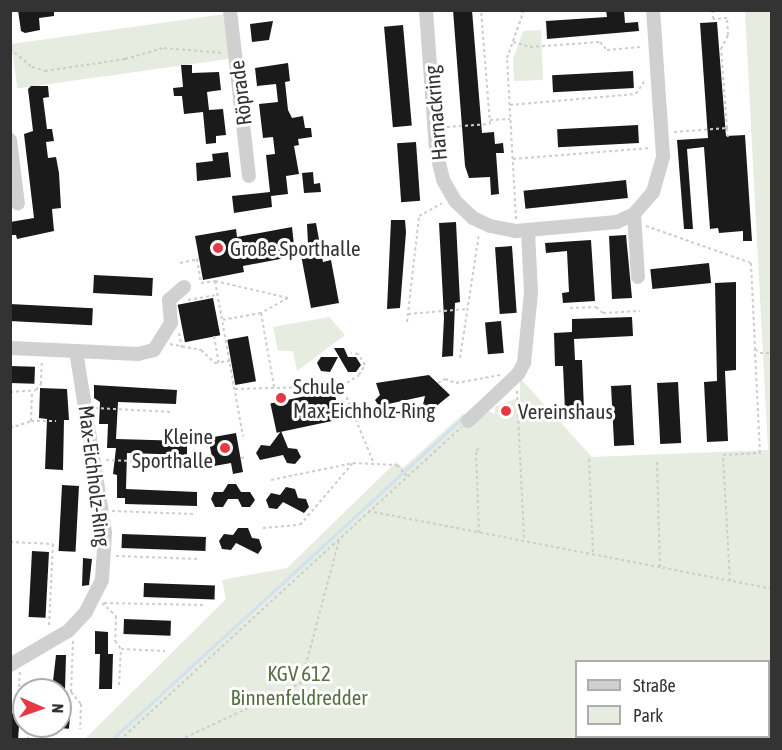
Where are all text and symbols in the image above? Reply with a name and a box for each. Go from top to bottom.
street label: Röprade [224,59,256,127]
street label: Harnackring [418,64,452,162]
place label: Große Sporthalle [230,235,361,261]
marker: Große Sporthalle [211,241,225,255]
place label: Schule Max-Eichholz-Ring [293,373,435,423]
marker: Schule Max-Eichholz-Ring [274,391,288,405]
place label: Vereinshaus [518,398,613,424]
street label: Max-Eichholz-Ring [74,404,116,548]
marker: Vereinshaus [499,404,513,418]
place label: Kleine Sporthalle [132,423,213,473]
marker: Kleine Sporthalle [218,441,232,455]
park label: KGV 612 Binnenfeldredder [231,660,367,710]
legend [575,660,770,738]
text: Straße [633,675,676,696]
north arrow [12,678,72,738]
text: N [49,704,67,714]
text: Park [633,705,663,726]

